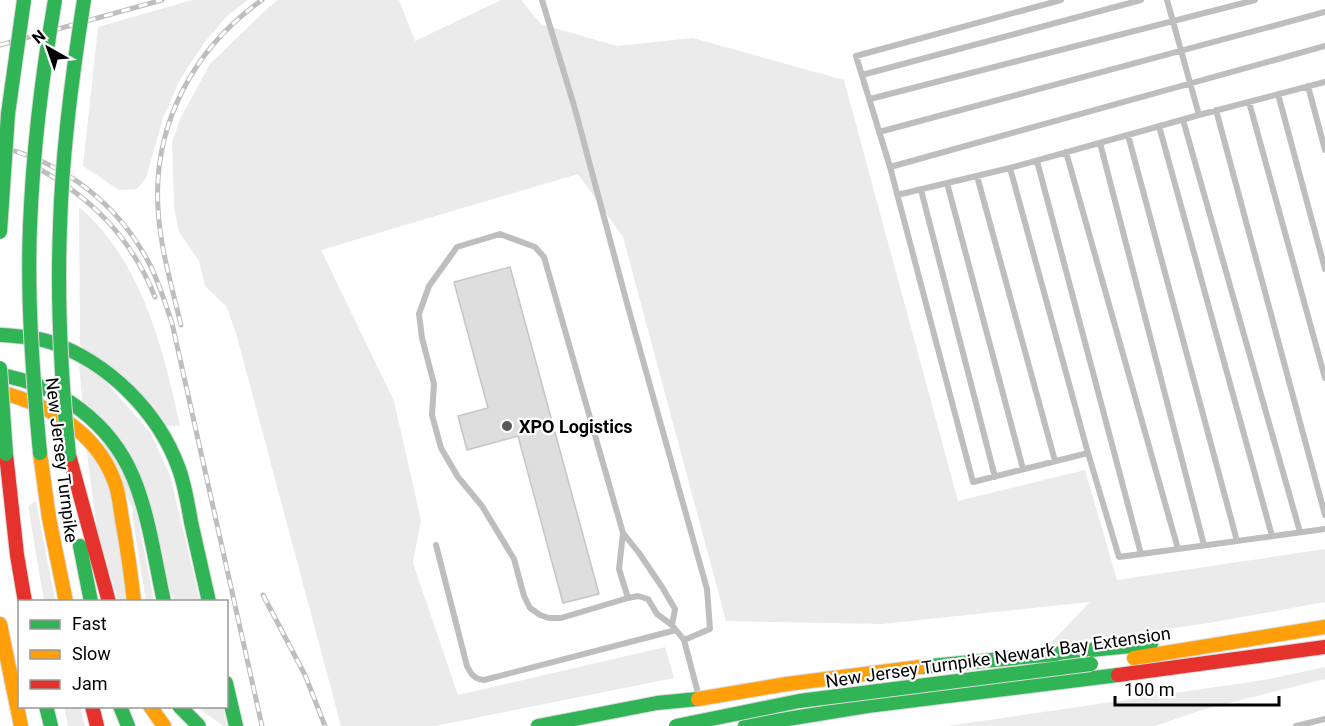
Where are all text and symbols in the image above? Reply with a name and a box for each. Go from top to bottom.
north arrow [18,18,78,78]
text: N [28,26,49,48]
street label: New Jersey Turnpike [41,376,83,544]
place label: XPO Logistics [519,416,633,437]
marker: XPO Logistics [500,419,514,433]
legend [18,600,228,708]
text: Fast [72,613,107,634]
street label: New Jersey Turnpike Newark Bay Extension [824,622,1172,692]
text: Slow [72,643,111,664]
scale bar [1115,669,1278,707]
text: Jam [72,673,108,694]
text: 100 m [1124,679,1175,700]

